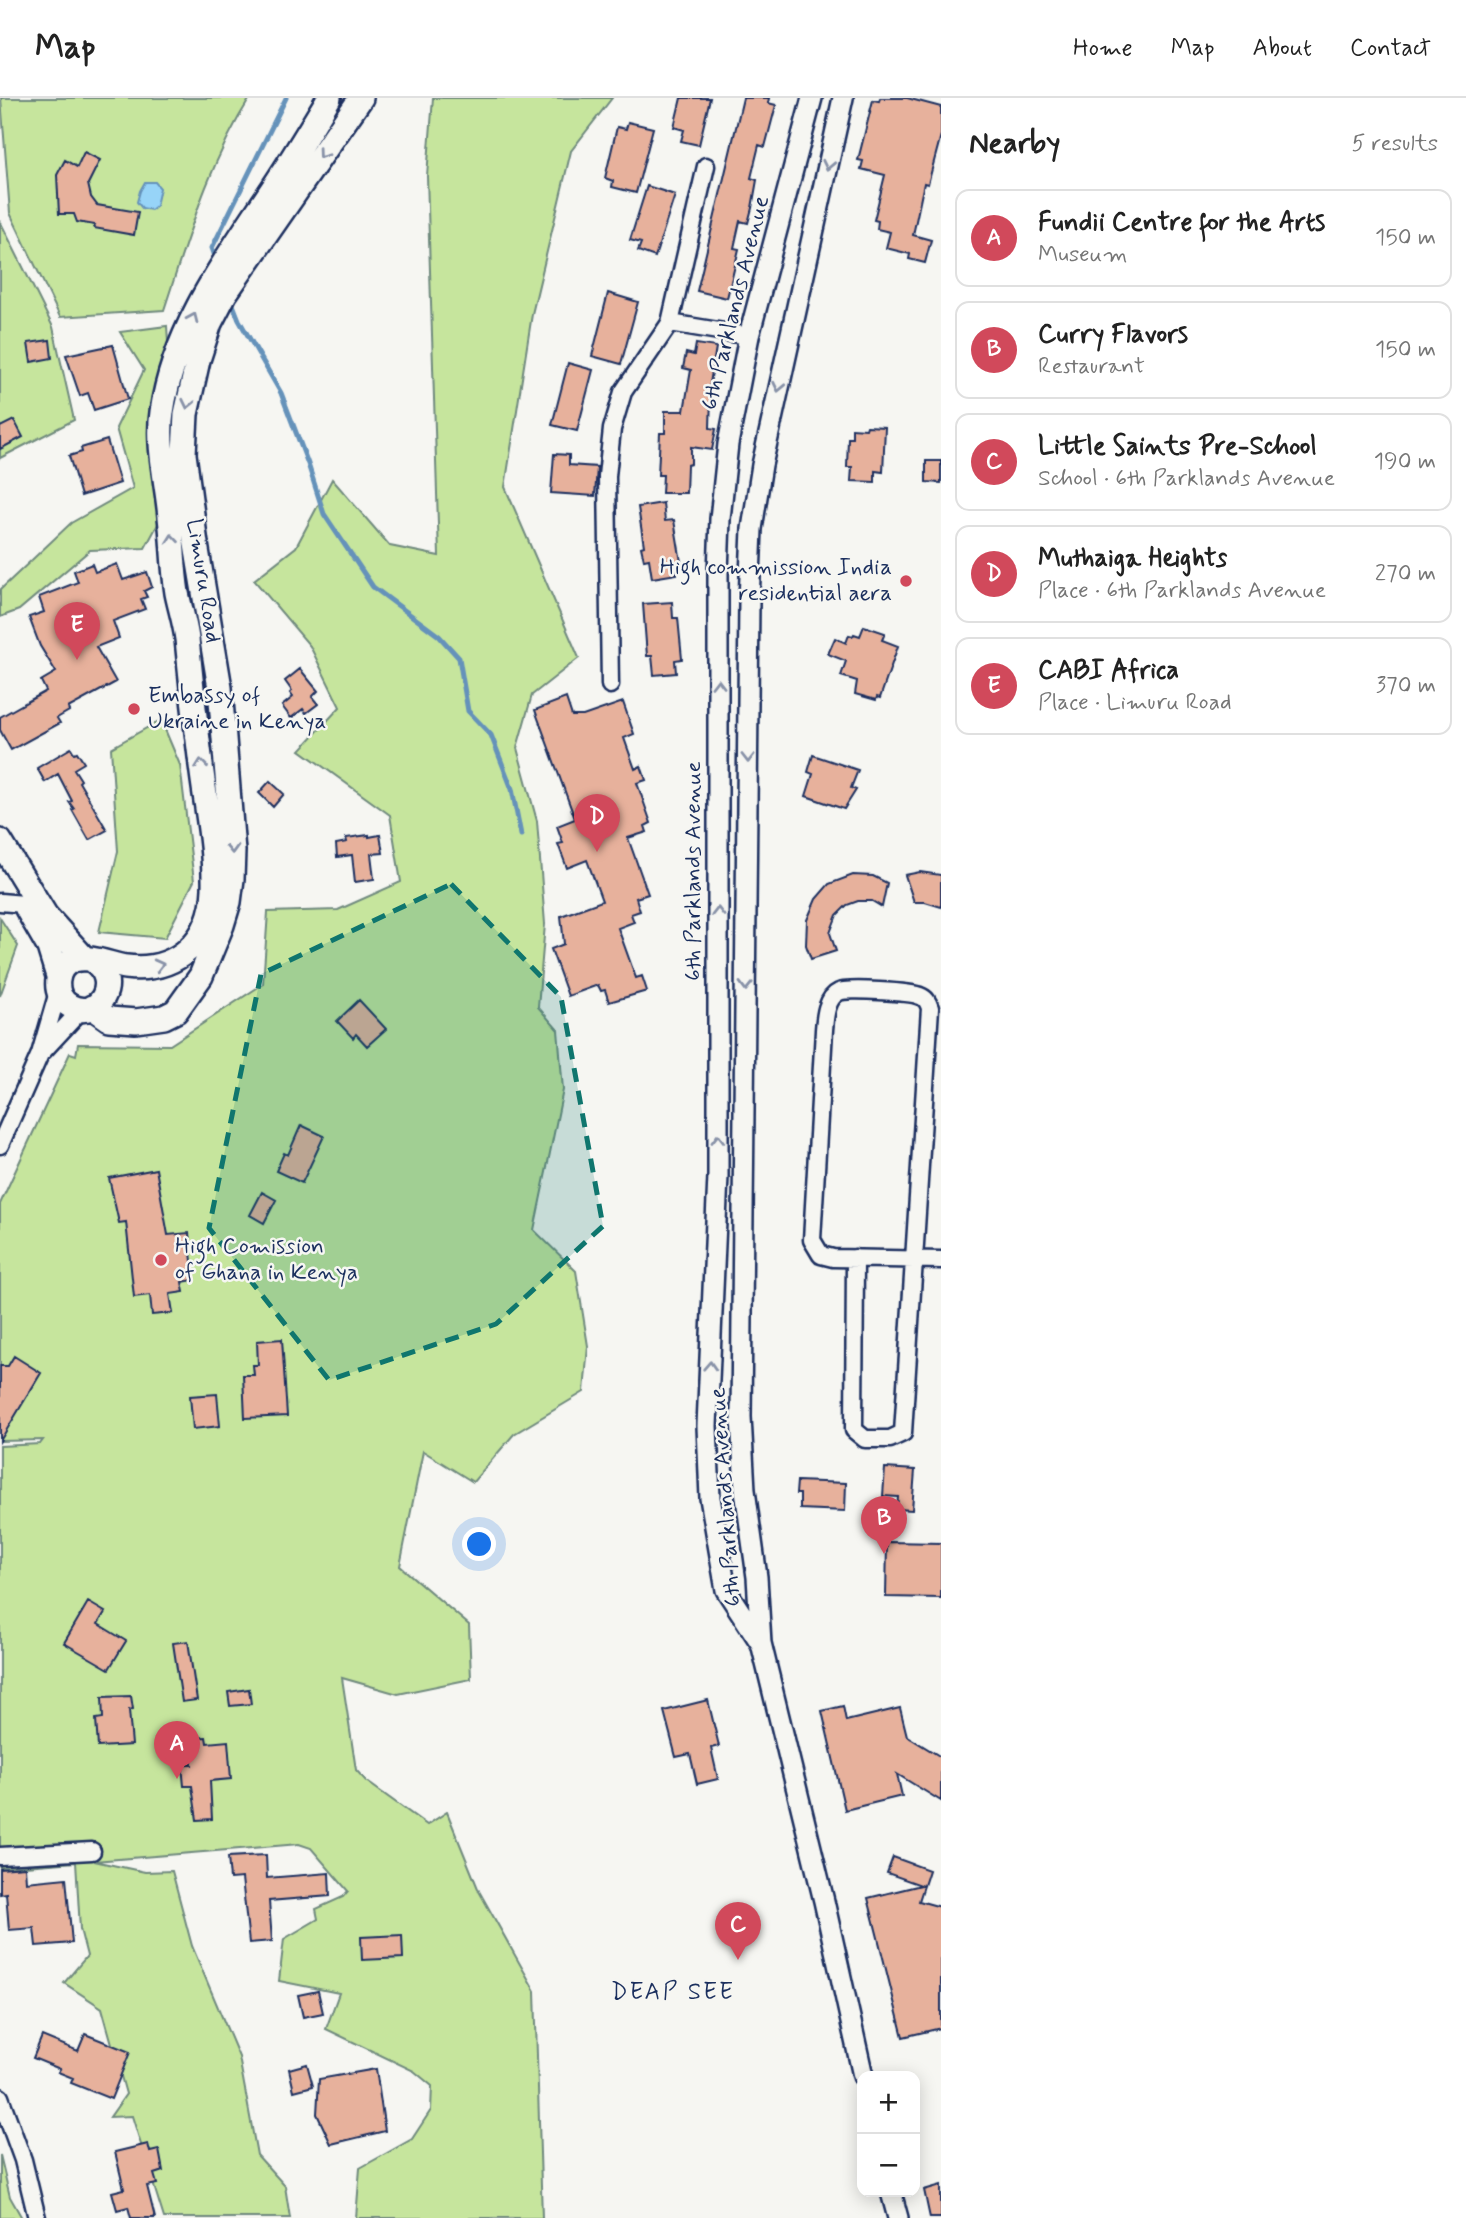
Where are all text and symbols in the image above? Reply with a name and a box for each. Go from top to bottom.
text: Map [35,26,95,70]
text: Home [1073,33,1133,64]
text: Map [1171,33,1215,64]
text: About [1253,33,1312,64]
text: Contact [1350,33,1431,64]
text: Nearby [969,124,1060,163]
text: 5 results [1352,129,1438,159]
one-way arrow [318,146,330,159]
one-way arrow [822,158,837,170]
street label: 6th Parklands Avenue [695,193,777,413]
text: Fundii Centre for the Arts [1038,206,1325,240]
text: A [986,223,1002,253]
text: 150 m [1375,223,1436,253]
text: Museum [1038,240,1127,270]
one-way arrow [185,312,199,324]
text: Curry Flavors [1038,318,1188,352]
text: B [987,335,1001,365]
text: 150 m [1375,335,1436,365]
text: Restaurant [1038,352,1145,382]
one-way arrow [773,381,788,393]
one-way arrow [182,398,197,410]
text: Little Saints Pre-School [1038,430,1317,464]
text: C [986,447,1002,477]
text: 190 m [1374,447,1436,477]
text: School · 6th Parklands Avenue [1038,464,1335,494]
street label: Limuru Road [178,517,228,645]
one-way arrow [165,533,180,545]
text: Muthaiga Heights [1038,542,1227,576]
place label: High commission India residential aera [660,553,892,609]
text: D [986,559,1002,589]
text: 270 m [1375,559,1436,589]
marker: High commission India residential aera [898,573,914,589]
text: Place · 6th Parklands Avenue [1038,576,1326,606]
pin: E [54,602,100,660]
text: CABI Africa [1038,654,1179,688]
text: E [987,671,1001,701]
text: 370 m [1376,671,1436,701]
one-way arrow [710,678,726,689]
place label: Embassy of Ukraine in Kenya [148,681,326,737]
text: Place · Limuru Road [1038,688,1232,718]
marker: Embassy of Ukraine in Kenya [126,701,142,717]
one-way arrow [740,754,756,764]
one-way arrow [194,758,209,769]
street label: 6th Parklands Avenue [679,761,709,981]
pin: D [574,794,620,852]
one-way arrow [225,843,240,854]
one-way arrow [710,906,726,916]
one-way arrow [153,959,165,973]
one-way arrow [738,981,754,992]
one-way arrow [711,1133,726,1144]
place label: High Comission of Ghana in Kenya [175,1232,358,1288]
marker: High Comission of Ghana in Kenya [153,1252,169,1268]
one-way arrow [702,1361,717,1372]
street label: 6th Parklands Avenue [703,1386,749,1608]
pin: B [861,1496,907,1554]
your location [462,1527,496,1561]
pin: A [154,1721,200,1779]
pin: C [715,1902,761,1960]
district label: DEAP SEE [611,1977,735,2008]
map controls [857,2071,920,2197]
button: + [857,2071,920,2134]
button: − [857,2134,920,2197]

